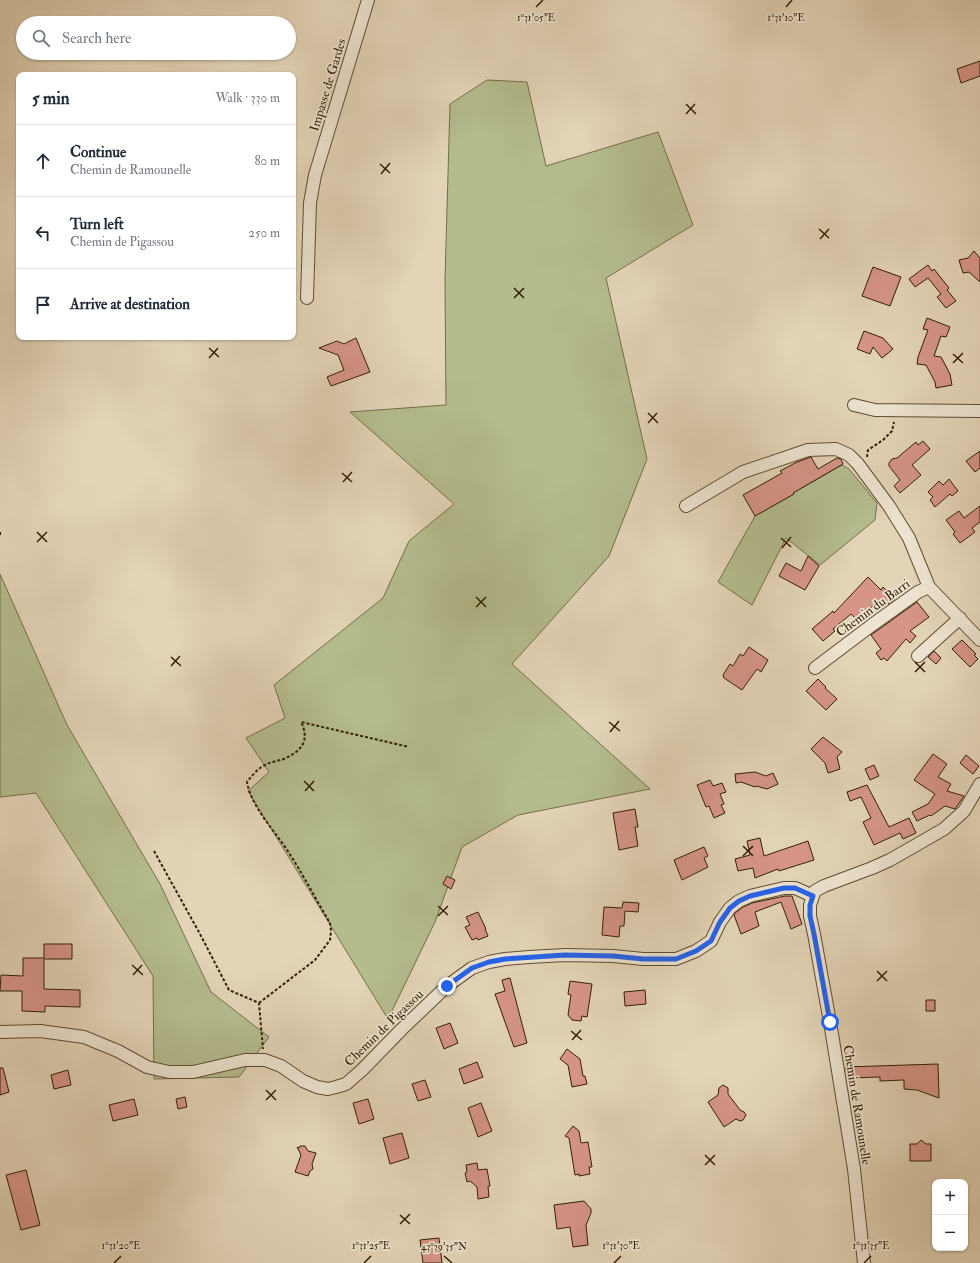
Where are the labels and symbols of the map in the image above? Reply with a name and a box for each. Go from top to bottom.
text: 1°31'05"E [517,12,555,24]
text: 1°31'10"E [767,12,805,24]
street label: Impasse de Gardes [306,36,351,134]
street label: Chemin du Barri [833,575,914,640]
route end [438,977,456,995]
street label: Chemin de Pigassou [341,986,427,1070]
route start [821,1013,839,1031]
street label: Chemin de Ramounelle [840,1044,874,1167]
text: 1°31'20"E [102,1240,140,1252]
text: 1°31'25"E [352,1240,390,1252]
text: 1°31'30"E [602,1240,640,1252]
text: 1°31'35"E [853,1240,889,1252]
text: 43°39'35"N [421,1241,467,1253]

